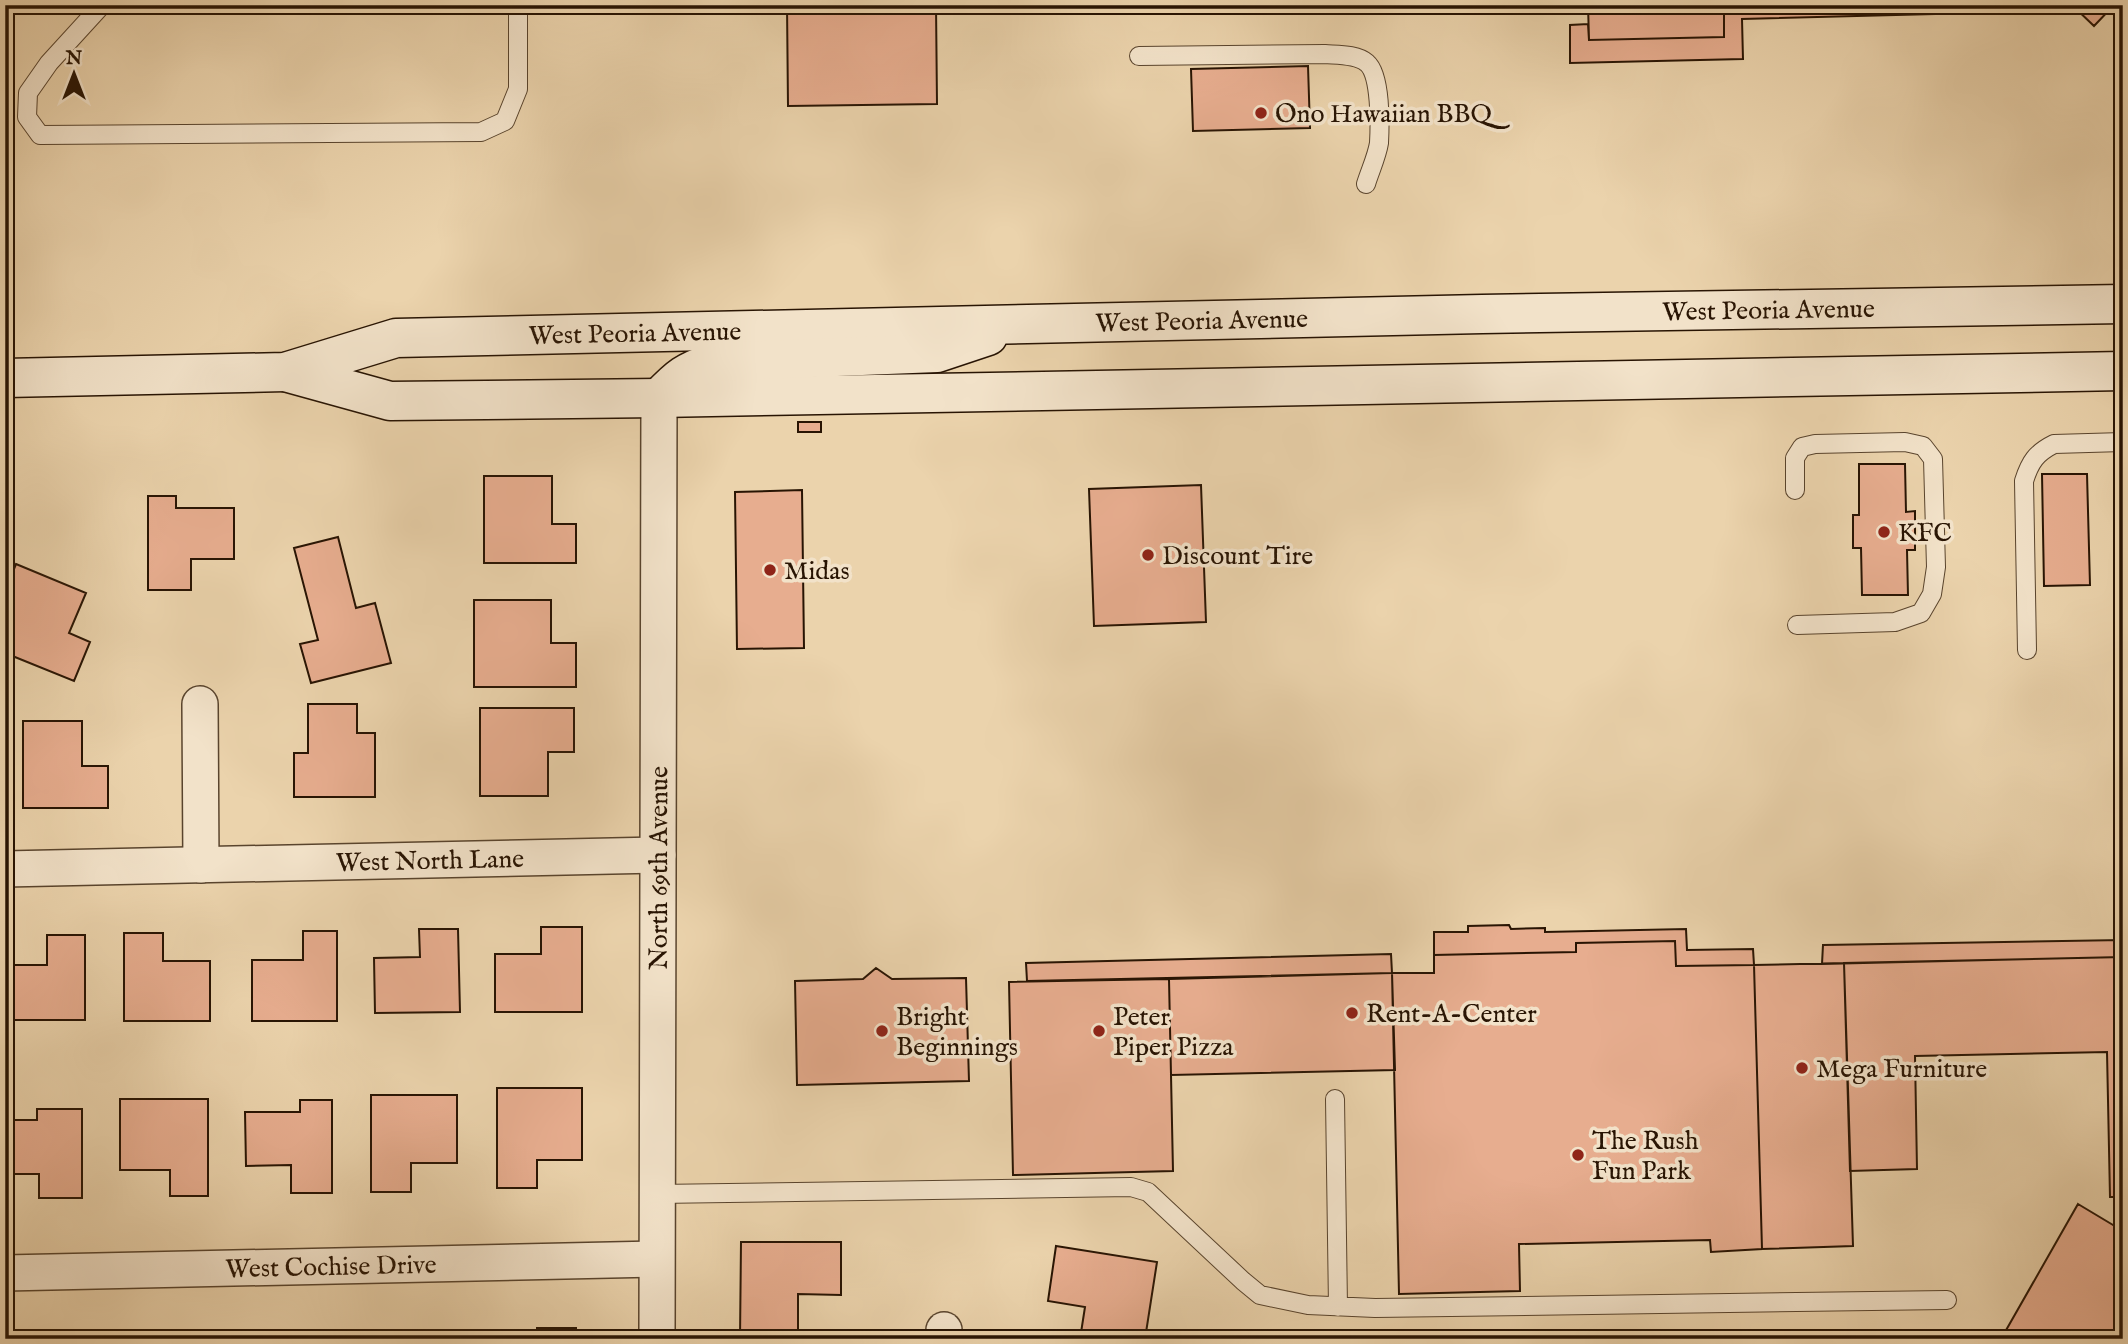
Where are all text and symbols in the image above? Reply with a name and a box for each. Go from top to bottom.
north arrow [38,38,108,108]
text: N [65,47,83,71]
place label: Ono Hawaiian BBQ [1275,98,1510,131]
marker: Ono Hawaiian BBQ [1253,105,1269,121]
street label: West Peoria Avenue [1662,293,1875,329]
street label: West Peoria Avenue [1095,303,1308,341]
street label: West Peoria Avenue [528,315,742,353]
place label: KFC [1898,517,1952,550]
marker: KFC [1876,524,1892,540]
place label: Discount Tire [1162,540,1313,573]
marker: Discount Tire [1140,547,1156,563]
place label: Midas [784,555,850,588]
marker: Midas [762,562,778,578]
street label: North 69th Avenue [643,766,676,970]
street label: West North Lane [335,843,525,880]
place label: Rent-A-Center [1366,998,1537,1031]
place label: Bright Beginnings [896,1001,1018,1064]
place label: Peter Piper Pizza [1113,1001,1234,1064]
marker: Rent-A-Center [1344,1005,1360,1021]
marker: Bright Beginnings [874,1023,890,1039]
marker: Peter Piper Pizza [1091,1023,1107,1039]
place label: Mega Furniture [1816,1053,1987,1086]
marker: Mega Furniture [1794,1060,1810,1076]
place label: The Rush Fun Park [1592,1125,1699,1188]
marker: The Rush Fun Park [1570,1147,1586,1163]
street label: West Cochise Drive [225,1249,437,1286]

